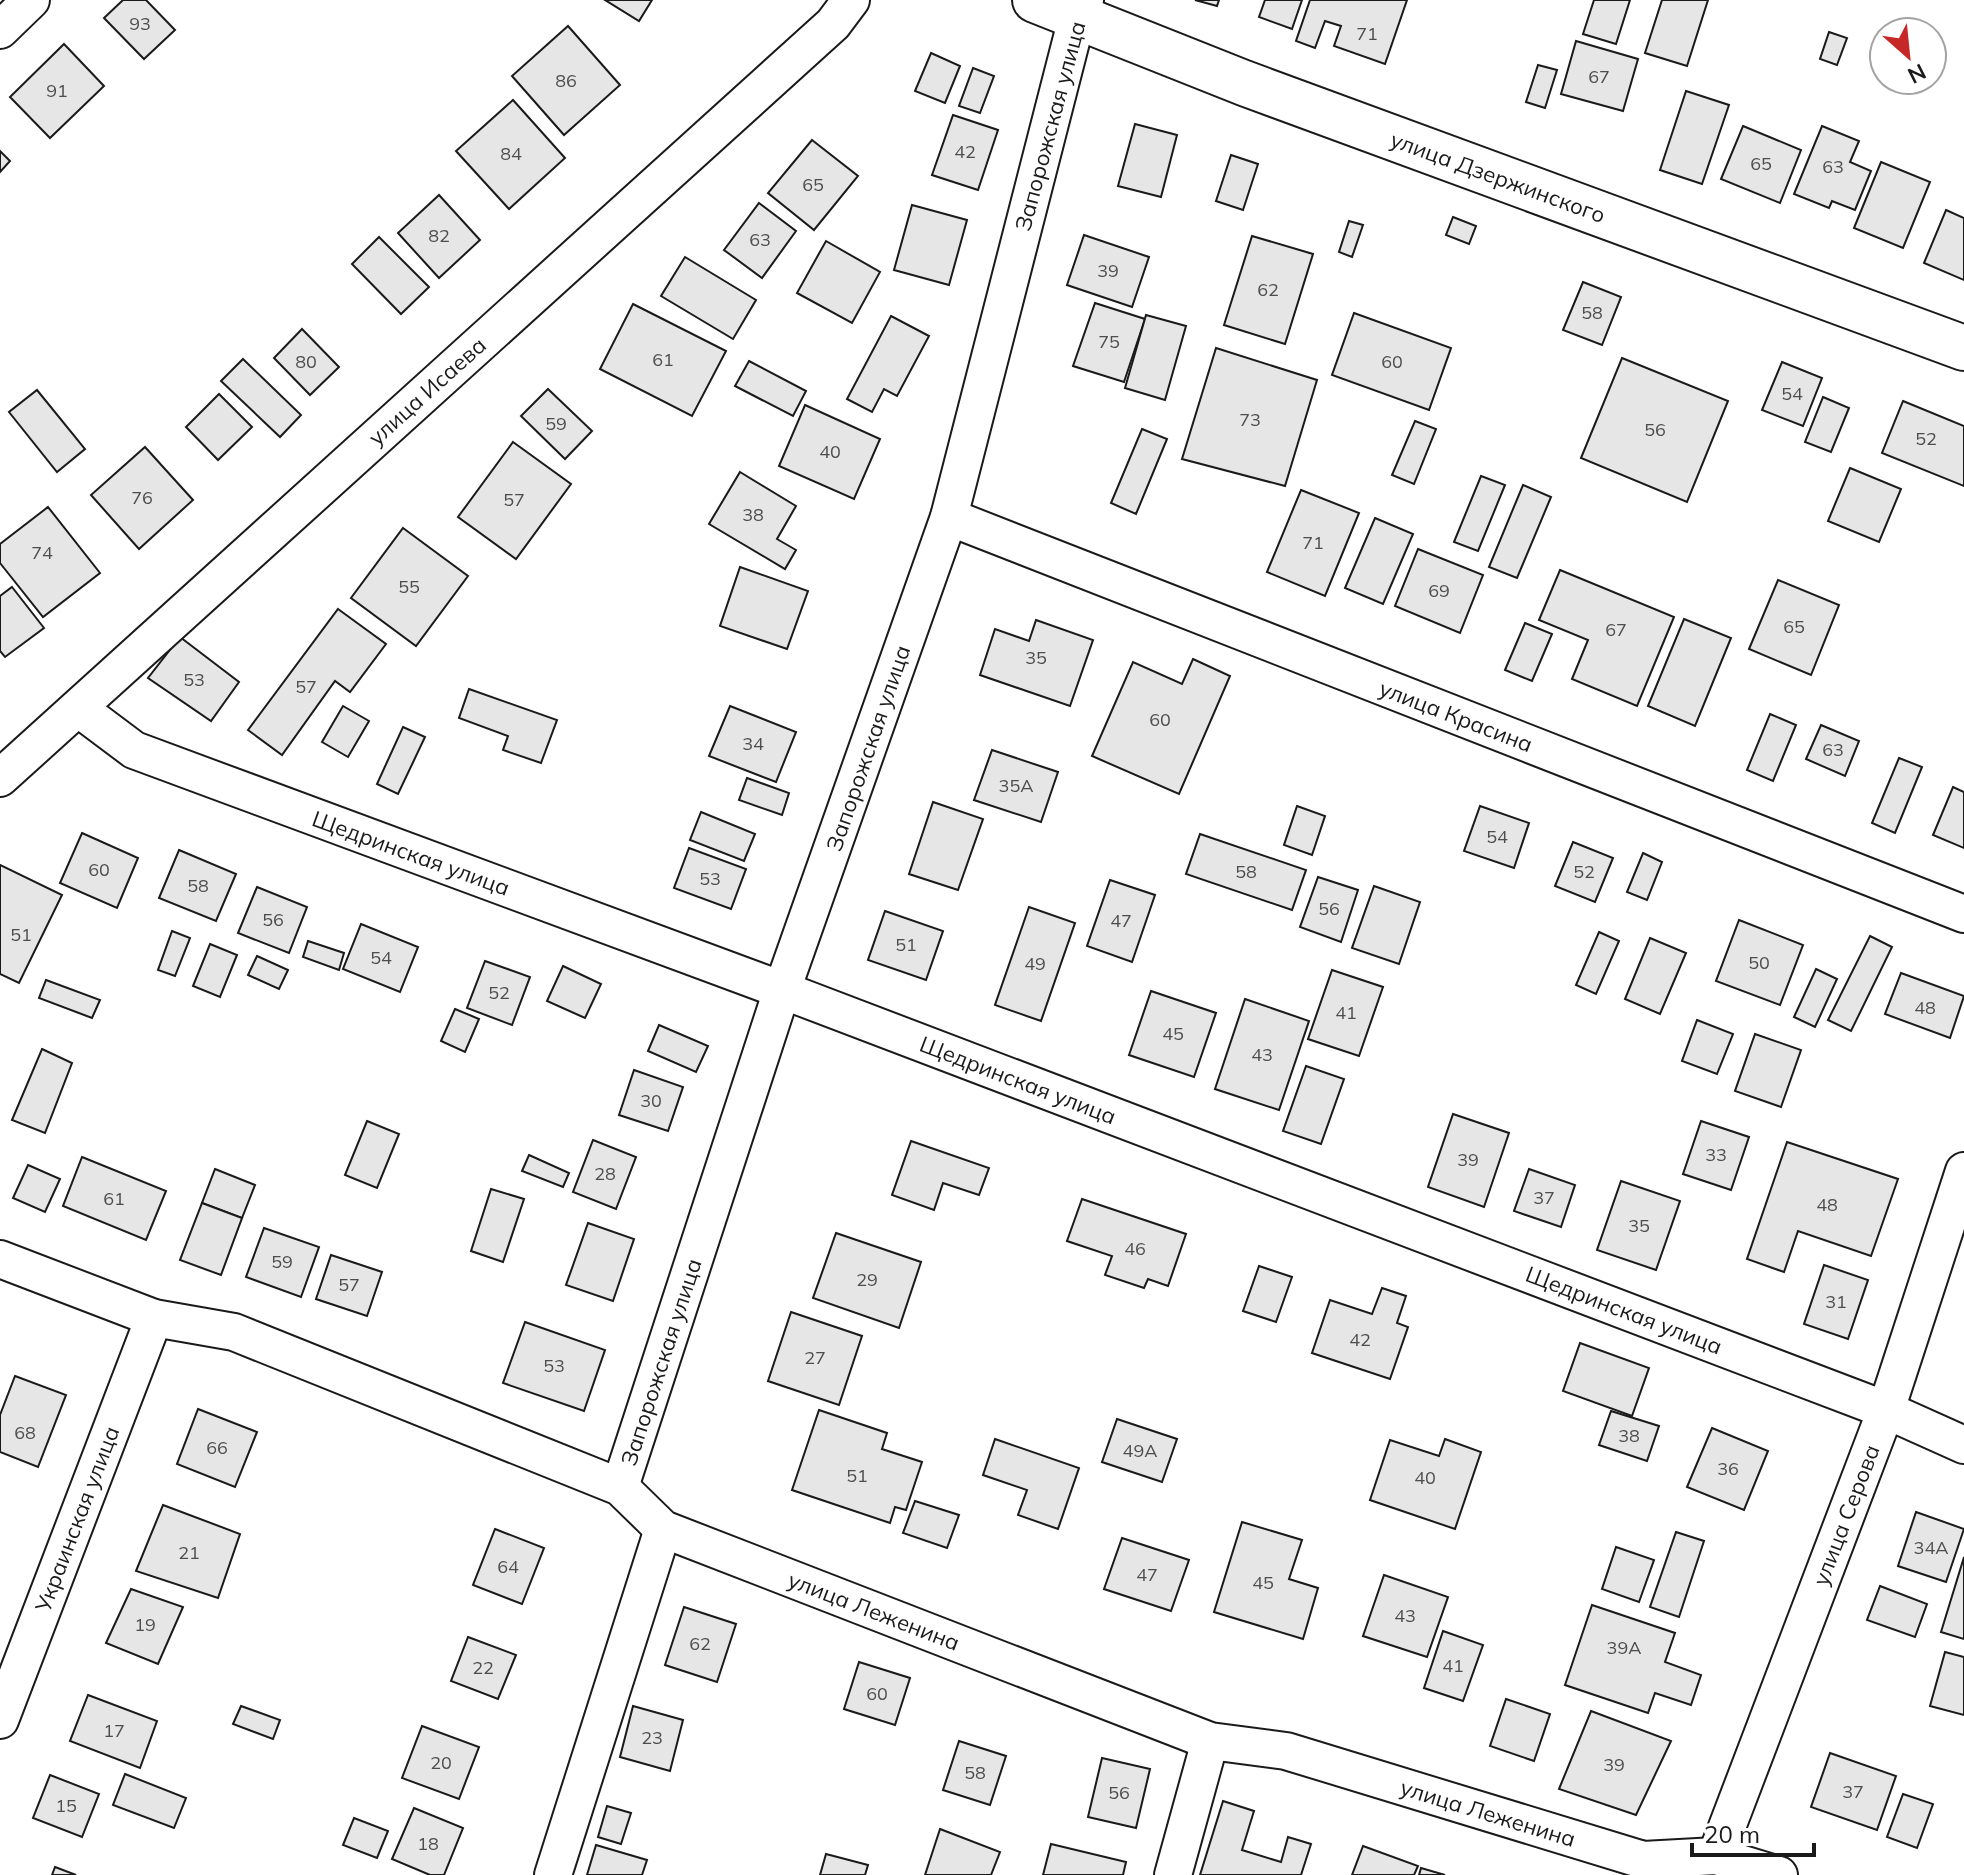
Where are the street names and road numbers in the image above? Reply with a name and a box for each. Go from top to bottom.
street label: Запорожская улица [1009,18,1091,234]
street label: улица Дзержинского [1387,125,1609,229]
street label: улица Исаева [362,331,492,451]
street label: Запорожская улица [820,641,916,855]
street label: улица Красина [1375,674,1537,758]
street label: Щедринская улица [308,804,514,902]
street label: Щедринская улица [916,1030,1120,1130]
street label: Запорожская улица [614,1255,708,1469]
street label: Щедринская улица [1522,1260,1726,1360]
street label: Украинская улица [28,1422,125,1617]
street label: улица Серова [1806,1441,1886,1589]
street label: улица Леженина [784,1565,964,1657]
street label: улица Леженина [1397,1773,1579,1853]

